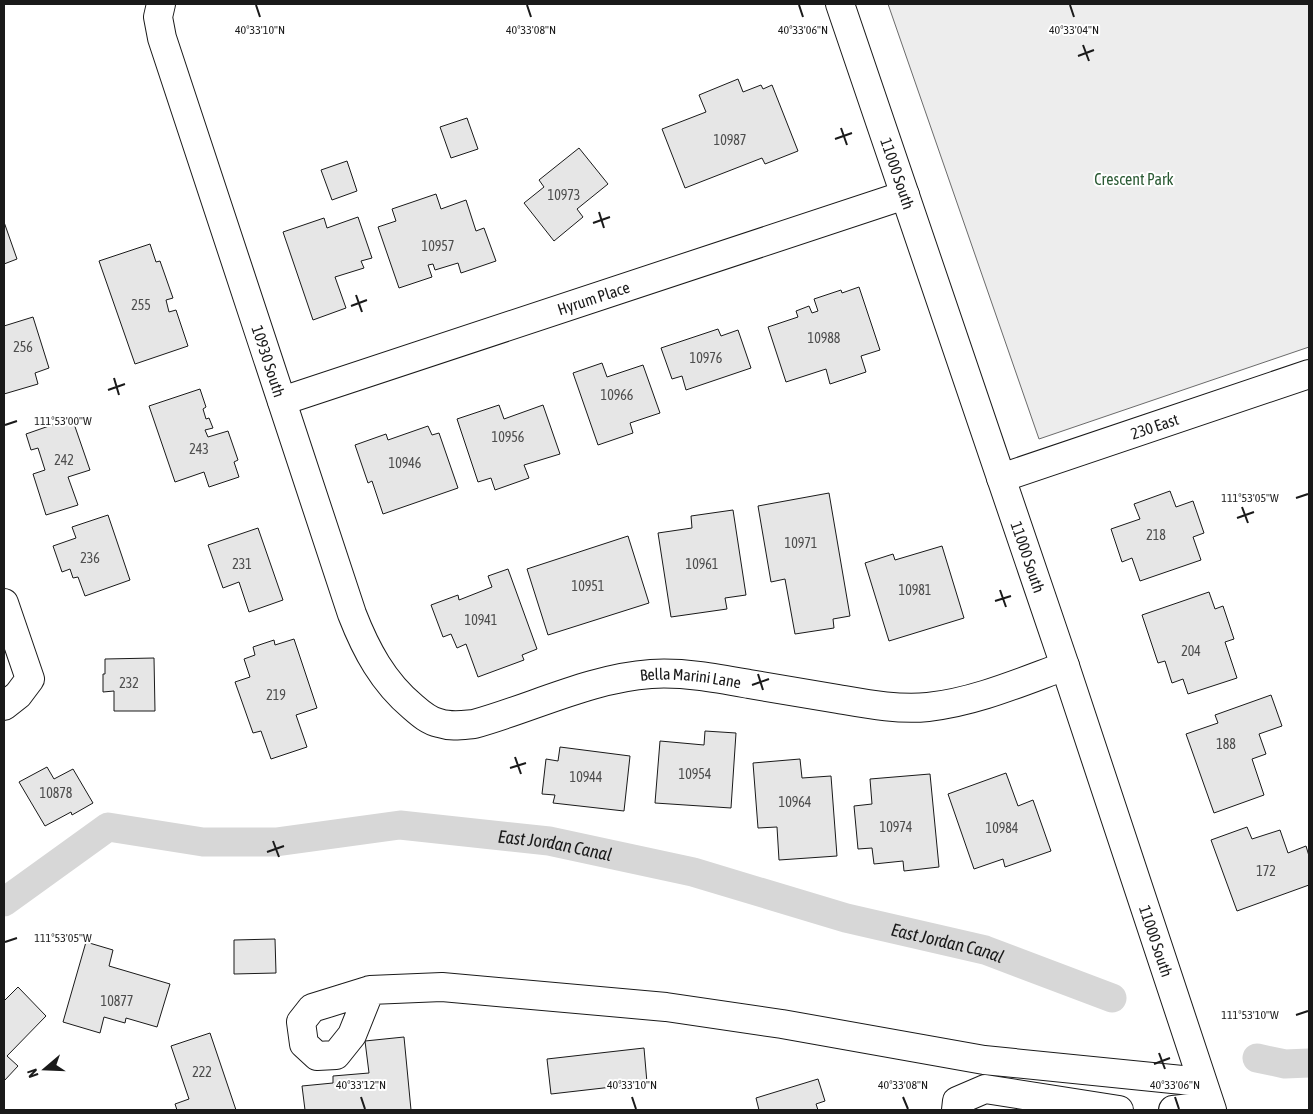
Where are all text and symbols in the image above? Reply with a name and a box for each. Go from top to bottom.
text: 40°33'10"N [235,23,285,37]
text: 40°33'08"N [506,23,556,37]
text: 40°33'06"N [778,23,828,37]
text: 40°33'04"N [1049,23,1099,37]
house number: 10987 [714,132,746,148]
street label: 11000 South [877,135,918,212]
park label: Crescent Park [1094,170,1174,188]
house number: 10973 [548,187,580,203]
house number: 10957 [422,238,454,254]
street label: Hyrum Place [555,278,632,318]
house number: 255 [131,297,151,313]
street label: 10930 South [248,323,289,399]
house number: 10988 [808,330,841,346]
house number: 256 [13,339,33,355]
house number: 10976 [690,350,723,366]
house number: 10966 [601,387,634,403]
street label: 230 East [1128,410,1181,443]
text: 111°53'00"W [34,414,92,428]
house number: 10956 [492,429,525,445]
house number: 243 [189,441,209,457]
house number: 242 [54,452,74,468]
house number: 10946 [389,455,422,471]
text: 111°53'05"W [1221,491,1279,505]
street label: 11000 South [1007,519,1048,595]
house number: 218 [1146,527,1166,543]
house number: 10971 [785,535,817,551]
house number: 236 [80,550,100,566]
house number: 231 [232,556,252,572]
house number: 10961 [686,556,718,572]
house number: 10951 [572,578,604,594]
house number: 10981 [899,582,931,598]
house number: 10941 [465,612,497,628]
house number: 204 [1181,643,1201,659]
street label: Bella Marini Lane [639,665,743,691]
house number: 232 [119,675,139,691]
house number: 219 [266,687,286,703]
house number: 188 [1216,736,1236,752]
house number: 10954 [679,766,712,782]
house number: 10944 [570,769,603,785]
house number: 10878 [40,785,73,801]
house number: 10964 [779,794,812,810]
house number: 10974 [880,819,913,835]
house number: 10984 [986,820,1019,836]
water label: East Jordan Canal [497,825,614,865]
house number: 172 [1256,863,1276,879]
street label: 11000 South [1136,903,1176,979]
water label: East Jordan Canal [889,918,1007,967]
text: 111°53'05"W [34,931,92,945]
house number: 10877 [101,993,133,1009]
text: 111°53'10"W [1221,1008,1279,1022]
north arrow [20,1044,70,1094]
house number: 222 [192,1064,212,1080]
text: N [24,1067,42,1080]
text: 40°33'12"N [336,1078,386,1092]
text: 40°33'10"N [607,1078,657,1092]
text: 40°33'08"N [878,1078,928,1092]
text: 40°33'06"N [1150,1078,1200,1092]

